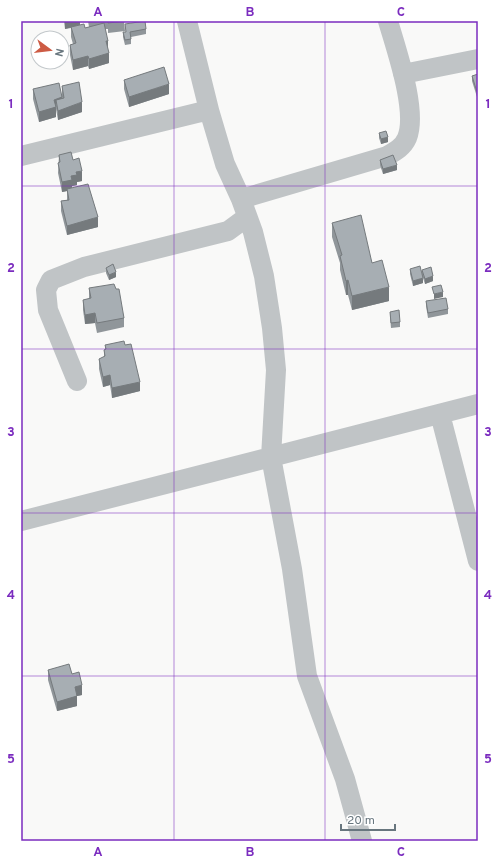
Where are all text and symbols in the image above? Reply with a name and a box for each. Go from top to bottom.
text: A [93,5,103,21]
text: B [246,5,255,21]
text: C [397,5,405,21]
north arrow [30,30,70,70]
text: N [51,47,66,58]
text: 1 [8,97,14,113]
text: 1 [485,97,491,113]
text: 2 [7,261,15,277]
text: 2 [484,261,492,277]
text: 3 [7,425,15,441]
text: 3 [484,425,492,441]
text: 4 [7,588,15,604]
text: 4 [484,588,492,604]
text: 5 [7,752,15,768]
text: 5 [484,752,492,768]
scale bar [341,806,395,832]
text: 20 m [347,813,375,829]
text: A [93,845,103,861]
text: B [246,845,255,861]
text: C [397,845,405,861]

